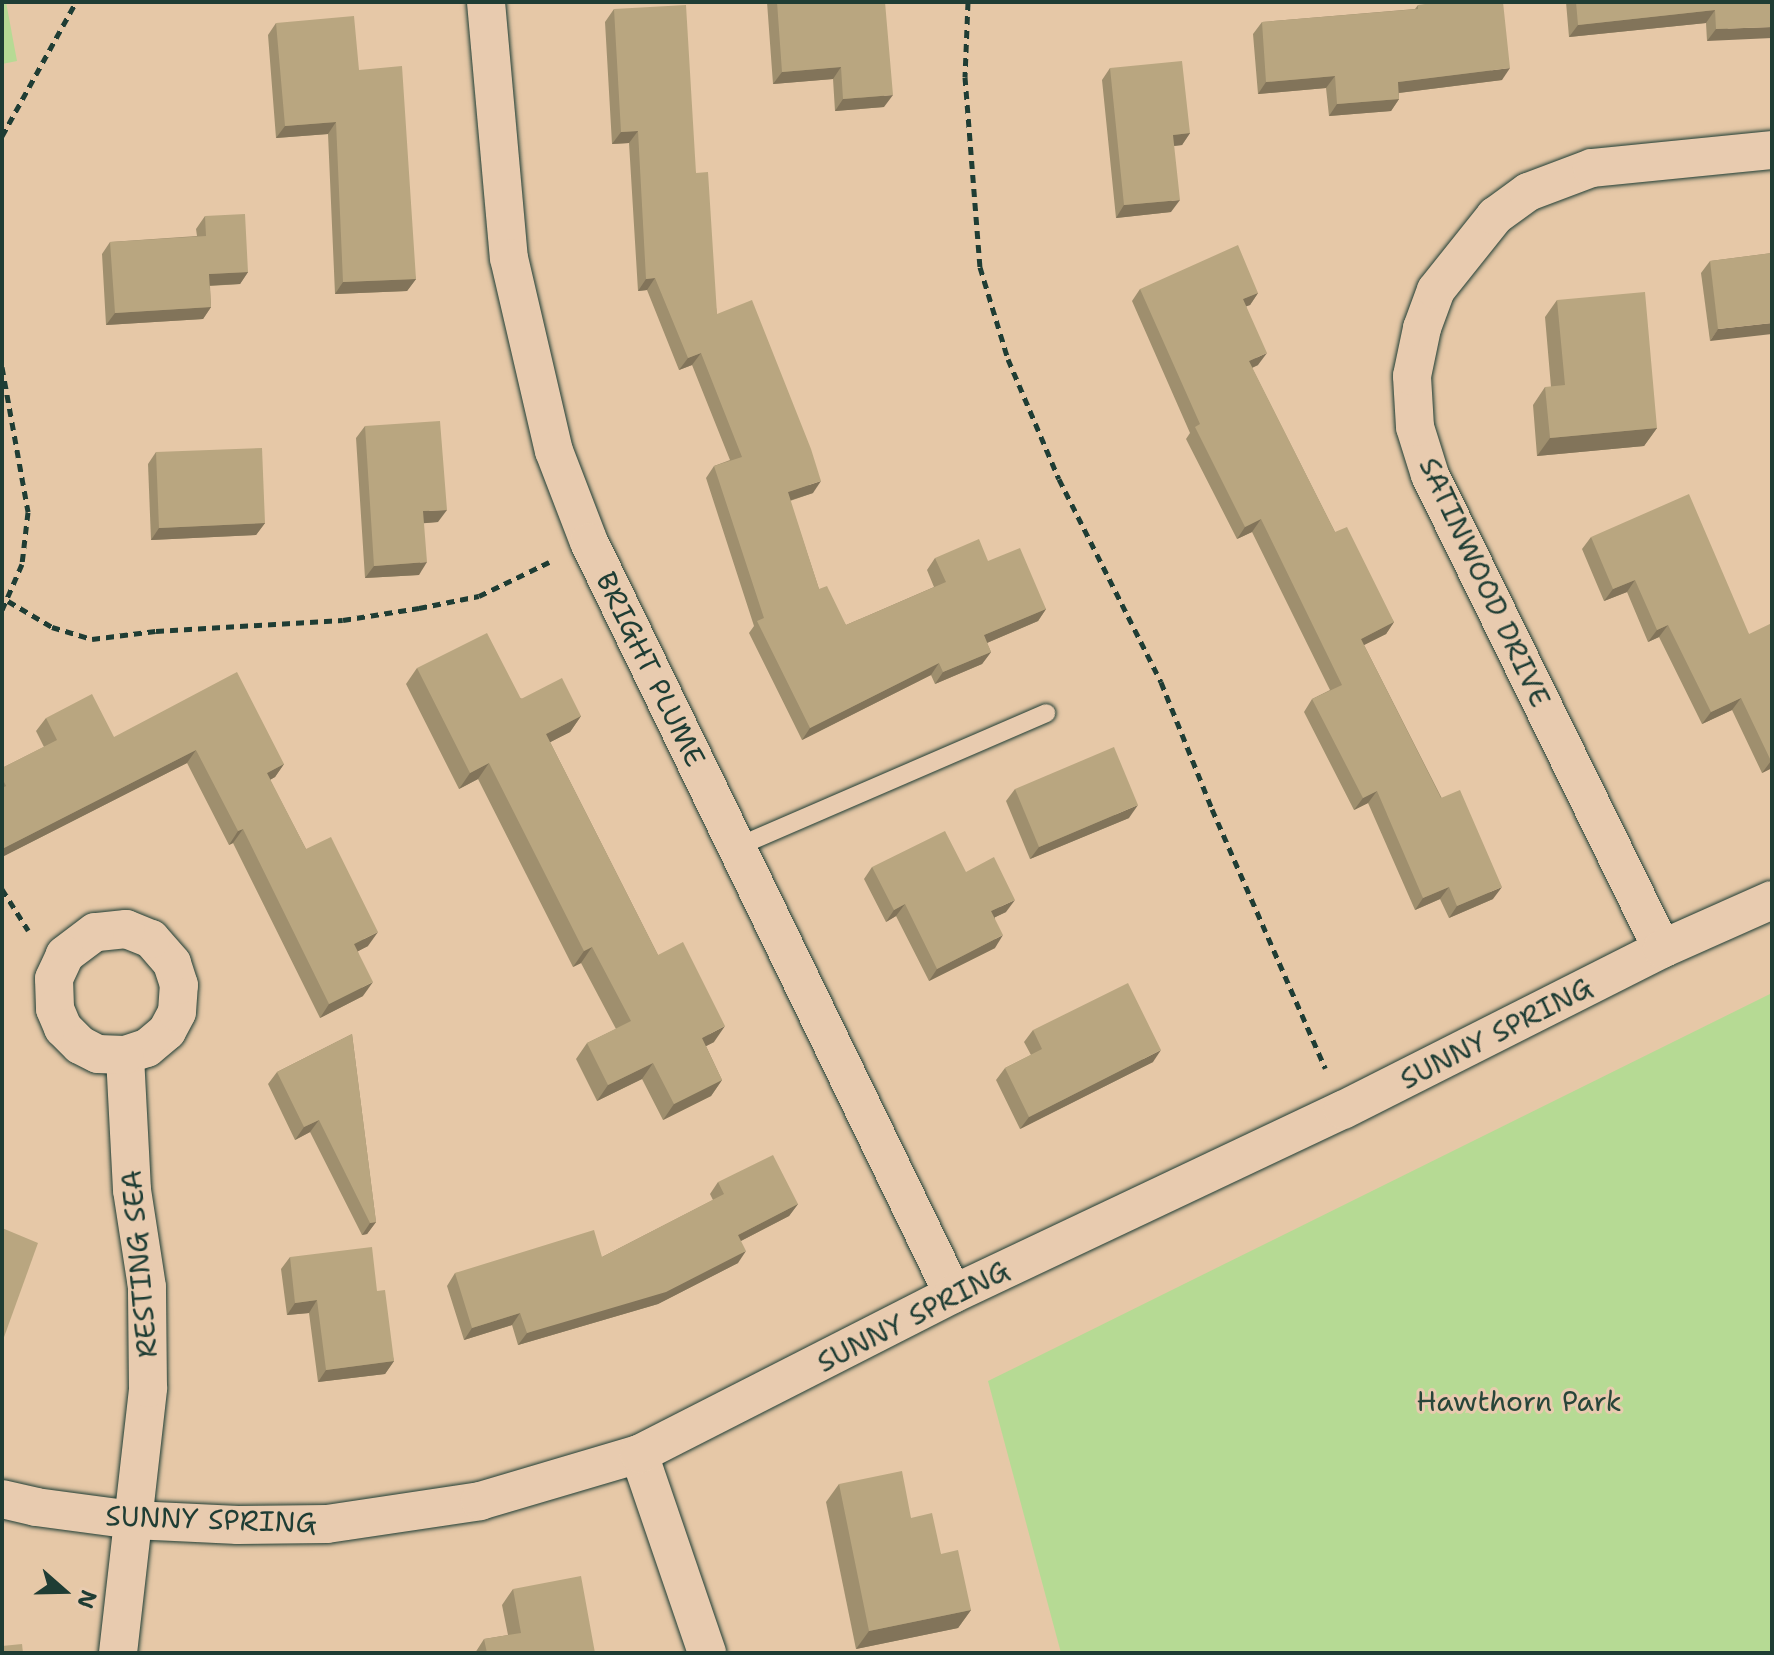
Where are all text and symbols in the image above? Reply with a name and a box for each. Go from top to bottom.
street label: SATINWOOD DRIVE [1412,452,1558,712]
street label: BRIGHT PLUME [589,566,713,772]
street label: SUNNY SPRING [1394,970,1598,1096]
street label: RESTING SEA [114,1169,164,1359]
street label: SUNNY SPRING [811,1253,1015,1379]
park label: Hawthorn Park [1416,1384,1622,1418]
street label: SUNNY SPRING [105,1499,317,1539]
north arrow [24,1551,104,1631]
text: N [70,1586,104,1613]

